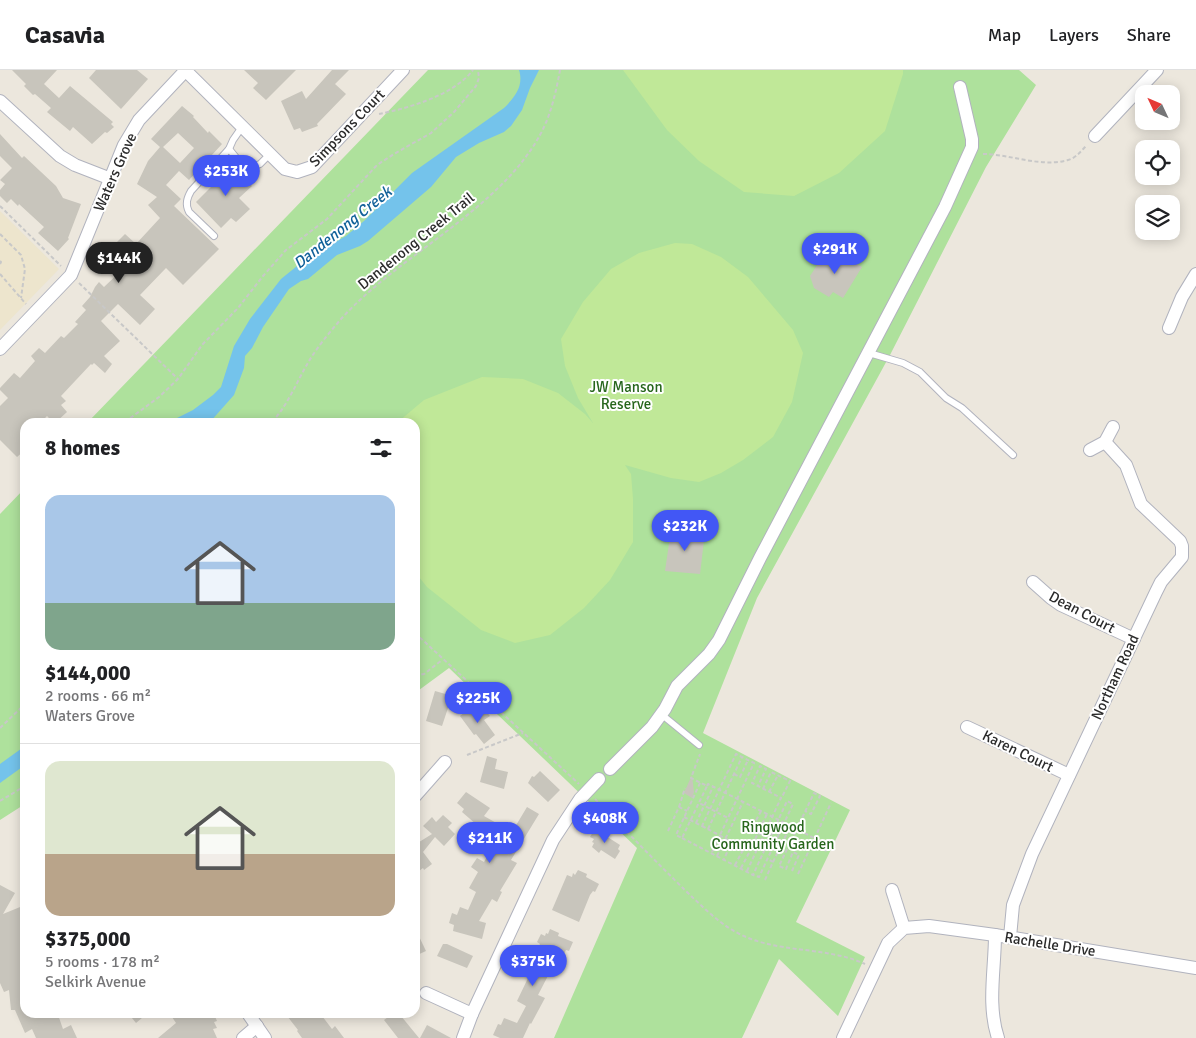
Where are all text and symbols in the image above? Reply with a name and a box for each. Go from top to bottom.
text: Casavia [25,20,105,50]
text: Map [988,24,1021,46]
text: Layers [1049,24,1099,46]
text: Share [1127,24,1171,46]
north arrow [1135,85,1180,130]
map controls [1135,85,1180,240]
street label: Simpsons Court [306,86,388,170]
street label: Waters Grove [90,130,140,214]
button: locate [1135,140,1180,185]
pin: $253K [191,154,261,197]
text: $253K [204,161,248,181]
water label: Dandenong Creek [289,181,397,273]
street label: Dandenong Creek Trail [354,189,478,293]
button: layers [1135,195,1180,240]
pin: $291K [800,232,870,275]
text: $291K [813,239,857,259]
pin: $144K [84,242,154,284]
text: $144K [97,248,141,268]
park label: JW Manson Reserve [589,378,663,413]
icon: filters [367,434,395,462]
text: 8 homes [45,435,120,461]
pin: $232K [650,510,720,552]
text: $232K [663,516,707,536]
icon: home [175,528,265,618]
street label: Dean Court [1046,587,1118,637]
street label: Northam Road [1087,631,1143,723]
text: $144,000 [45,660,131,686]
pin: $225K [443,682,513,724]
text: 2 rooms · 66 m² [45,686,151,706]
text: $225K [456,688,500,708]
text: Waters Grove [45,706,135,726]
street label: Karen Court [980,726,1056,776]
icon: home [175,793,265,883]
pin: $408K [570,802,640,844]
text: $408K [583,808,627,828]
park label: Ringwood Community Garden [712,818,834,853]
pin: $211K [455,822,525,864]
text: $211K [468,828,512,848]
text: $375,000 [45,926,131,952]
street label: Rachelle Drive [1003,928,1097,960]
pin: $375K [498,944,568,987]
text: $375K [511,951,555,971]
text: 5 rooms · 178 m² [45,952,160,972]
text: Selkirk Avenue [45,972,146,992]

